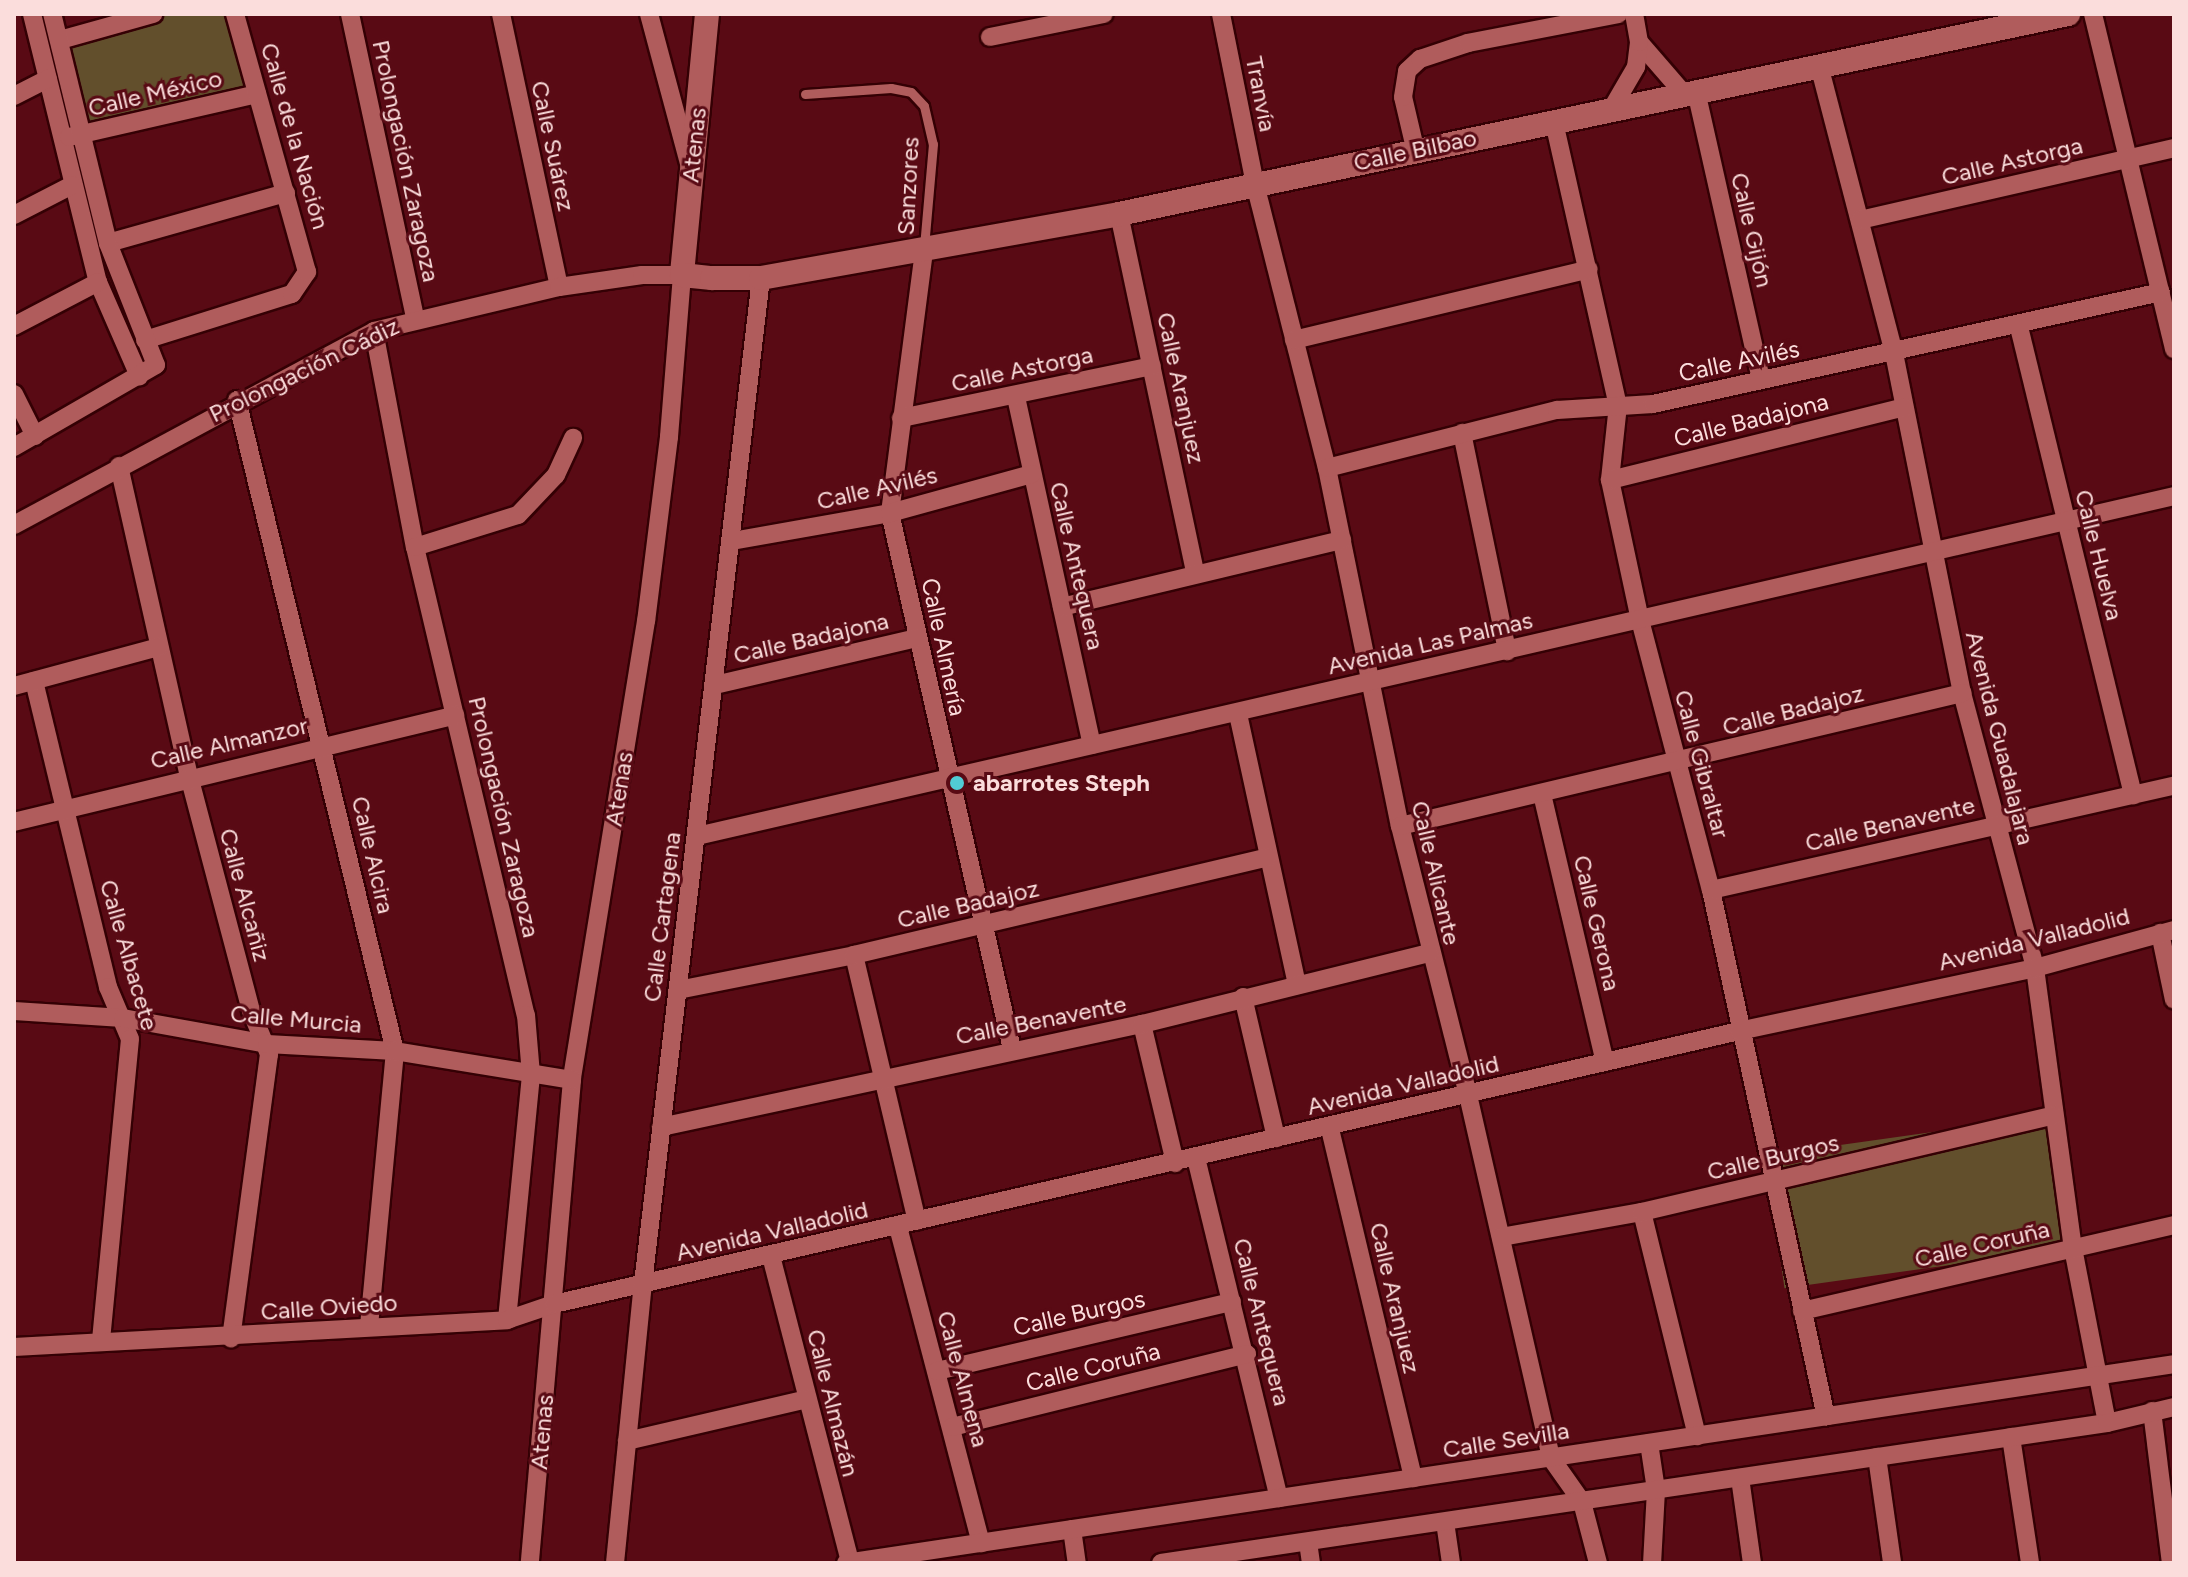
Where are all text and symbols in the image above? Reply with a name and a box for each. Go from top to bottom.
street label: Prolongación Zaragoza [366,37,446,285]
street label: Calle de la Nación [255,40,335,232]
street label: Tranvía [1240,54,1282,134]
street label: Calle México [85,64,225,122]
street label: Calle Suárez [525,78,581,214]
street label: Atenas [676,106,712,184]
street label: Calle Bilbao [1351,123,1479,177]
street label: Calle Astorga [1939,131,2085,191]
street label: Sanzores [891,136,925,236]
street label: Calle Gijón [1725,170,1779,290]
street label: Calle Aranjuez [1151,310,1211,466]
street label: Prolongación Cádiz [204,312,404,428]
street label: Calle Avilés [1676,334,1802,388]
street label: Calle Astorga [949,340,1095,398]
street label: Calle Badajona [1671,387,1831,453]
street label: Calle Avilés [814,460,940,516]
street label: Calle Antequera [1044,479,1110,653]
street label: Calle Huelva [2069,487,2129,623]
street label: Calle Almería [915,575,973,719]
street label: Avenida Las Palmas [1325,605,1535,681]
street label: Calle Badajona [731,606,891,670]
street label: Avenida Guadalajara [1960,628,2040,848]
street label: Calle Badajoz [1719,679,1867,741]
street label: Calle Gibraltar [1668,687,1736,841]
street label: Prolongación Zaragoza [462,694,546,940]
street label: Calle Almanzor [148,711,310,775]
street label: Atenas [599,750,639,828]
place label: abarrotes Steph [973,769,1150,797]
marker: abarrotes Steph [948,774,966,792]
street label: Calle Benavente [1802,790,1978,858]
street label: Calle Alcira [346,794,400,916]
street label: Calle Alicante [1405,798,1467,948]
street label: Calle Alcañiz [213,825,277,965]
street label: Calle Cartagena [637,830,687,1004]
street label: Calle Gerona [1567,852,1627,994]
street label: Calle Badajoz [894,874,1042,934]
street label: Calle Albacete [94,876,164,1034]
street label: Avenida Valladolid [1935,901,2133,977]
street label: Calle Benavente [953,989,1129,1051]
street label: Calle Murcia [229,999,363,1039]
street label: Avenida Valladolid [1304,1049,1502,1121]
street label: Calle Burgos [1704,1128,1842,1186]
street label: Avenida Valladolid [673,1195,871,1267]
street label: Calle Coruña [1912,1215,2052,1273]
street label: Calle Aranjuez [1364,1220,1426,1376]
street label: Calle Antequera [1227,1235,1297,1409]
street label: Calle Burgos [1010,1284,1148,1342]
street label: Calle Oviedo [260,1288,398,1326]
street label: Calle Almena [931,1308,995,1450]
street label: Calle Almazán [801,1326,865,1480]
street label: Calle Coruña [1023,1336,1163,1398]
street label: Atenas [524,1393,560,1471]
street label: Calle Sevilla [1441,1416,1571,1464]

